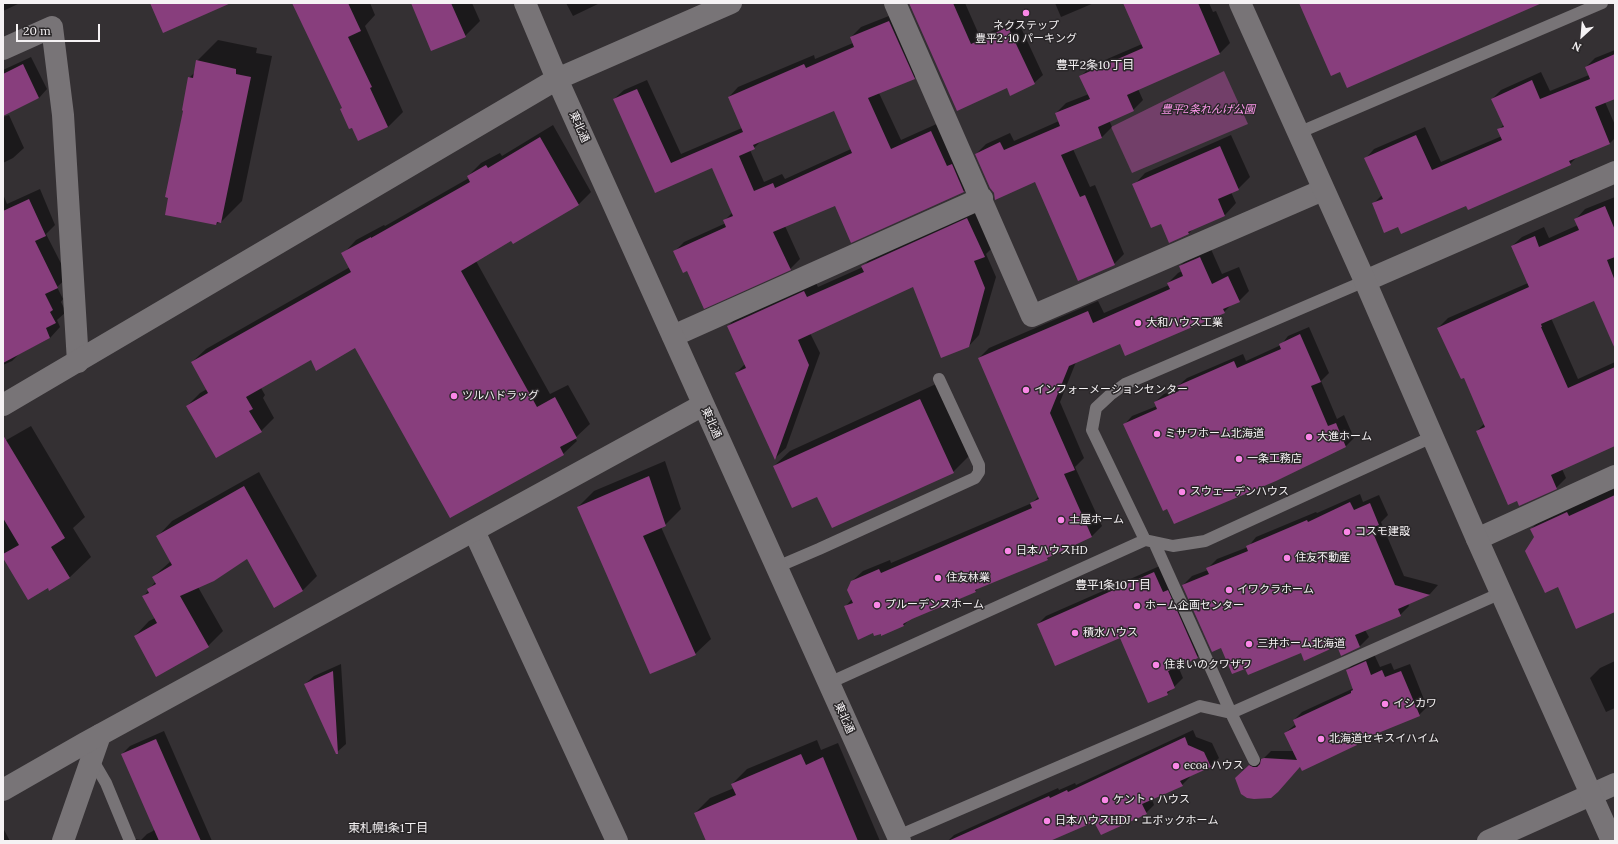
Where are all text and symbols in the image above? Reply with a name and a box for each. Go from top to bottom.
marker: ネクステップ 豊平2･10 パーキング [1021,8,1031,18]
scale bar [18,16,102,42]
north arrow [1562,16,1602,56]
place label: ネクステップ 豊平2･10 パーキング [975,19,1077,45]
text: 20 m [23,23,51,38]
text: N [1570,39,1584,55]
district label: 豊平2条10丁目 [1056,59,1134,73]
park label: 豊平2条れんげ公園 [1161,103,1255,117]
street label: 東北通 [566,109,592,145]
place label: 大和ハウス工業 [1146,316,1223,330]
marker: 大和ハウス工業 [1133,318,1143,328]
place label: インフォーメーションセンター [1034,383,1188,397]
marker: インフォーメーションセンター [1021,385,1031,395]
place label: ツルハドラッグ [462,389,539,403]
marker: ツルハドラッグ [449,391,459,401]
street label: 東北通 [698,405,724,441]
place label: ミサワホーム北海道 [1165,427,1264,441]
marker: ミサワホーム北海道 [1152,429,1162,439]
place label: 大進ホーム [1317,430,1372,444]
marker: 大進ホーム [1304,432,1314,442]
place label: 一条工務店 [1247,452,1302,466]
marker: 一条工務店 [1234,454,1244,464]
place label: スウェーデンハウス [1190,485,1289,499]
marker: スウェーデンハウス [1177,487,1187,497]
place label: 土屋ホーム [1069,513,1124,527]
marker: 土屋ホーム [1056,515,1066,525]
place label: コスモ建設 [1355,525,1410,539]
marker: コスモ建設 [1342,527,1352,537]
place label: 日本ハウスHD [1016,544,1088,558]
marker: 日本ハウスHD [1003,546,1013,556]
place label: 住友不動産 [1295,551,1350,565]
marker: 住友不動産 [1282,553,1292,563]
place label: 住友林業 [946,571,990,585]
marker: 住友林業 [933,573,943,583]
district label: 豊平1条10丁目 [1075,579,1151,593]
place label: イワクラホーム [1237,583,1314,597]
marker: イワクラホーム [1224,585,1234,595]
place label: プルーデンスホーム [885,598,984,612]
place label: ホーム企画センター [1145,599,1244,613]
marker: プルーデンスホーム [872,600,882,610]
marker: ホーム企画センター [1132,601,1142,611]
place label: 積水ハウス [1083,626,1138,640]
marker: 積水ハウス [1070,628,1080,638]
place label: 三井ホーム北海道 [1257,637,1345,651]
marker: 三井ホーム北海道 [1244,639,1254,649]
place label: 住まいのクワザワ [1164,658,1252,672]
marker: 住まいのクワザワ [1151,660,1161,670]
place label: イシカワ [1393,697,1437,711]
marker: イシカワ [1380,699,1390,709]
street label: 東北通 [831,700,857,736]
place label: 北海道セキスイハイム [1329,732,1439,746]
marker: 北海道セキスイハイム [1316,734,1326,744]
place label: ecoa ハウス [1184,759,1244,773]
marker: ecoa ハウス [1171,761,1181,771]
place label: ケント・ハウス [1113,793,1190,807]
marker: ケント・ハウス [1100,795,1110,805]
place label: 日本ハウスHDJ・エポックホーム [1055,814,1219,828]
marker: 日本ハウスHDJ・エポックホーム [1042,816,1052,826]
district label: 東札幌1条1丁目 [348,822,428,836]

